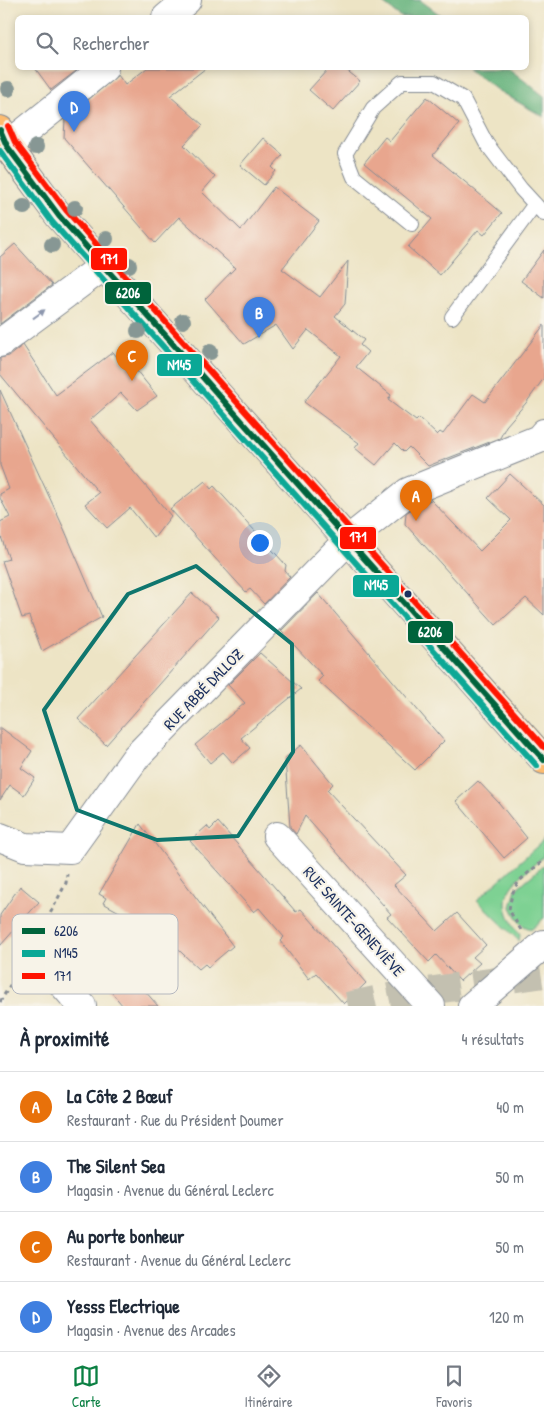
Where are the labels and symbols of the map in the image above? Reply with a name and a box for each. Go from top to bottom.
pin: D [58,91,90,132]
line badge: 171 [90,247,128,271]
text: 171 [100,249,118,268]
line badge: 6206 [104,281,152,305]
text: 6206 [116,283,140,302]
pin: B [243,297,275,338]
one-way arrow [32,309,46,319]
pin: C [116,340,148,381]
line badge: N145 [156,353,203,377]
text: N145 [167,355,191,374]
pin: A [400,480,432,521]
line badge: 171 [339,526,377,550]
text: 171 [349,527,367,546]
your location [247,530,273,556]
line badge: N145 [352,574,400,598]
text: N145 [364,575,388,594]
unlabelled marker [403,589,413,599]
line badge: 6206 [407,620,454,644]
text: 6206 [418,622,442,641]
street label: RUE ABBÉ DALLOZ [158,643,248,735]
street label: RUE SAINTE-GENEVIÈVE [298,861,410,981]
legend [12,914,178,994]
text: 6206 [54,921,78,940]
text: N145 [54,943,78,962]
text: 171 [54,966,71,985]

